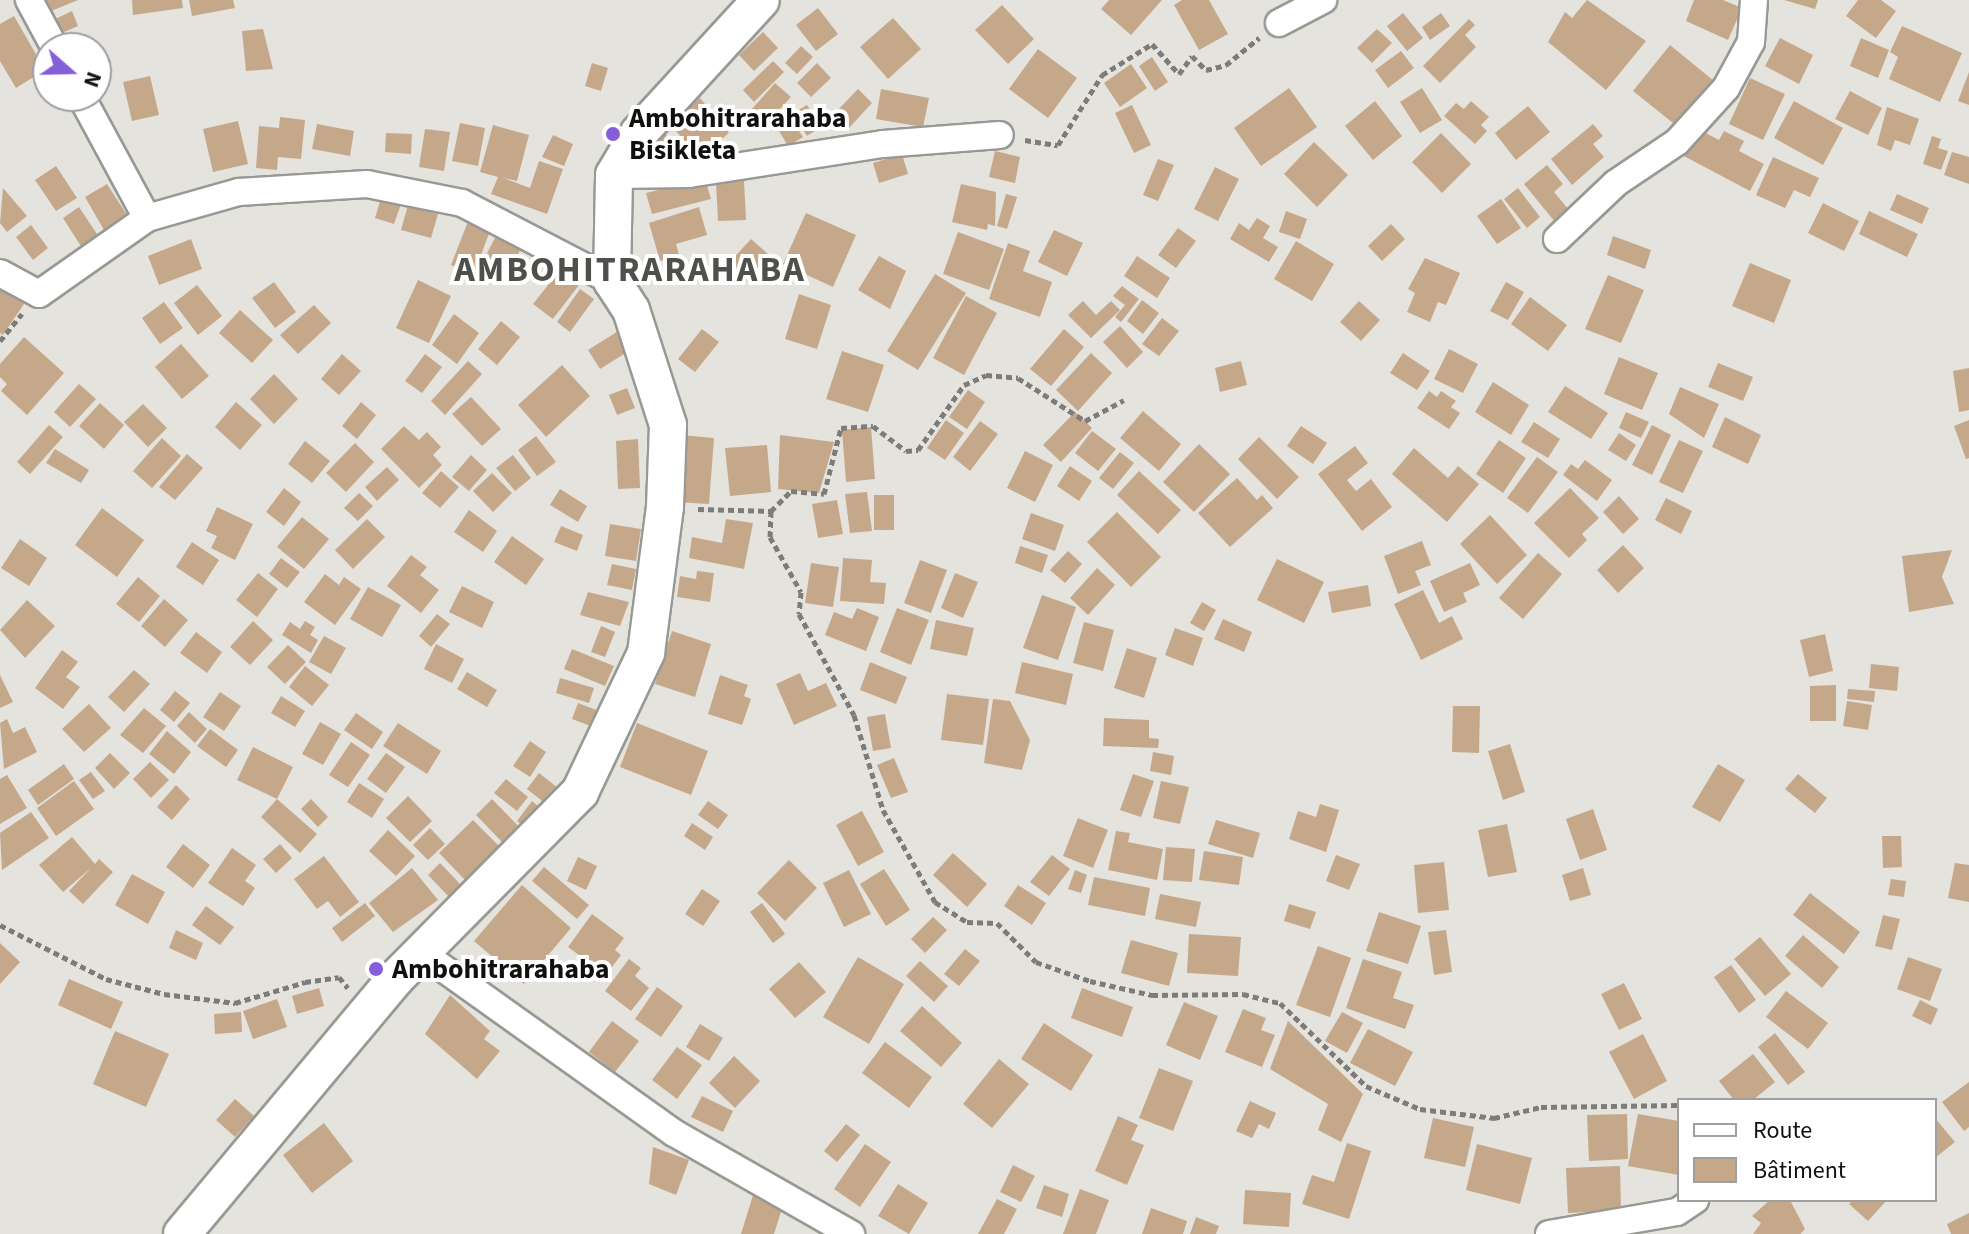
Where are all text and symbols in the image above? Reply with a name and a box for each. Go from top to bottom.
north arrow [32,32,112,112]
text: N [75,67,110,92]
place label: Ambohitrarahaba Bisikleta [629,101,847,167]
marker: Ambohitrarahaba Bisikleta [604,125,622,143]
district label: AMBOHITRARAHABA [454,248,806,292]
place label: Ambohitrarahaba [392,952,610,986]
marker: Ambohitrarahaba [367,960,385,978]
legend [1677,1098,1937,1202]
text: Route [1753,1113,1812,1148]
text: Bâtiment [1753,1153,1846,1188]

